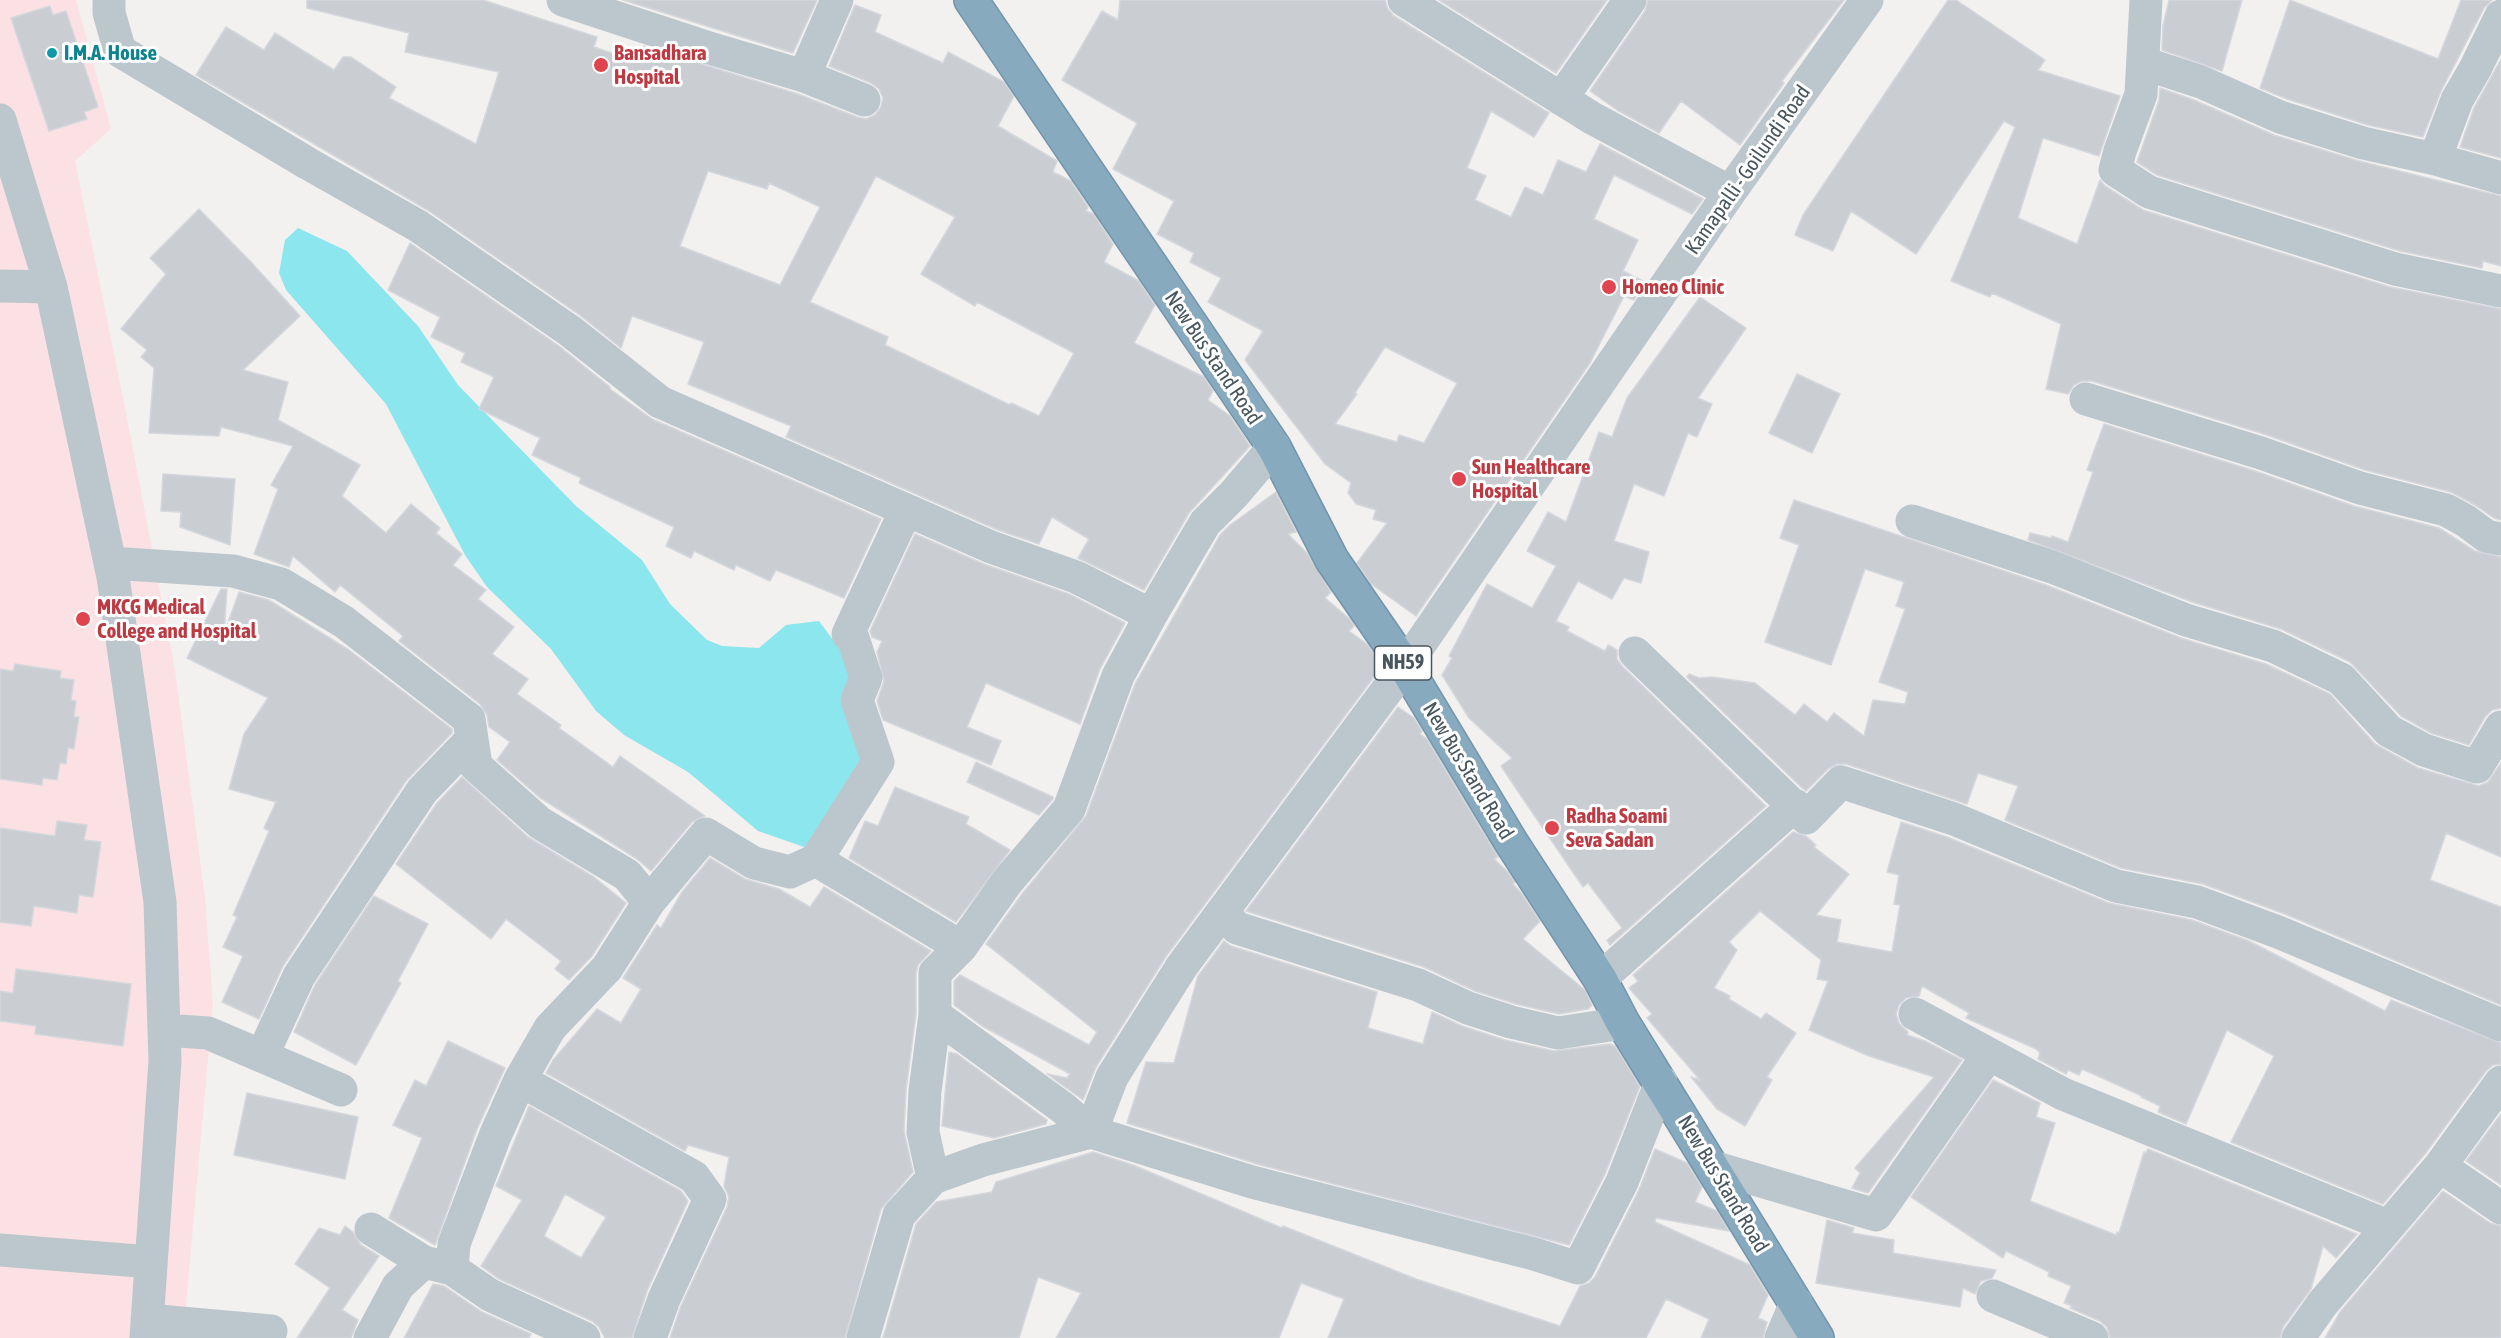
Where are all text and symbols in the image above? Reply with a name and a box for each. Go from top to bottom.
place label: I.M.A. House [64,40,157,66]
place label: Bansadhara Hospital [614,40,707,90]
marker: I.M.A. House [45,46,59,60]
marker: Bansadhara Hospital [592,56,610,74]
street label: Kamapalli - Goilundi Road [1680,81,1816,259]
place label: Homeo Clinic [1622,274,1724,300]
marker: Homeo Clinic [1600,278,1618,296]
street label: New Bus Stand Road [1159,287,1267,429]
place label: Sun Healthcare Hospital [1472,454,1591,504]
marker: Sun Healthcare Hospital [1450,470,1468,488]
place label: MKCG Medical College and Hospital [97,594,256,644]
marker: MKCG Medical College and Hospital [74,610,92,628]
road number: NH59 [1374,646,1432,680]
street label: New Bus Stand Road [1417,698,1519,844]
place label: Radha Soami Seva Sadan [1566,803,1667,853]
marker: Radha Soami Seva Sadan [1543,819,1561,837]
street label: New Bus Stand Road [1672,1111,1774,1257]

